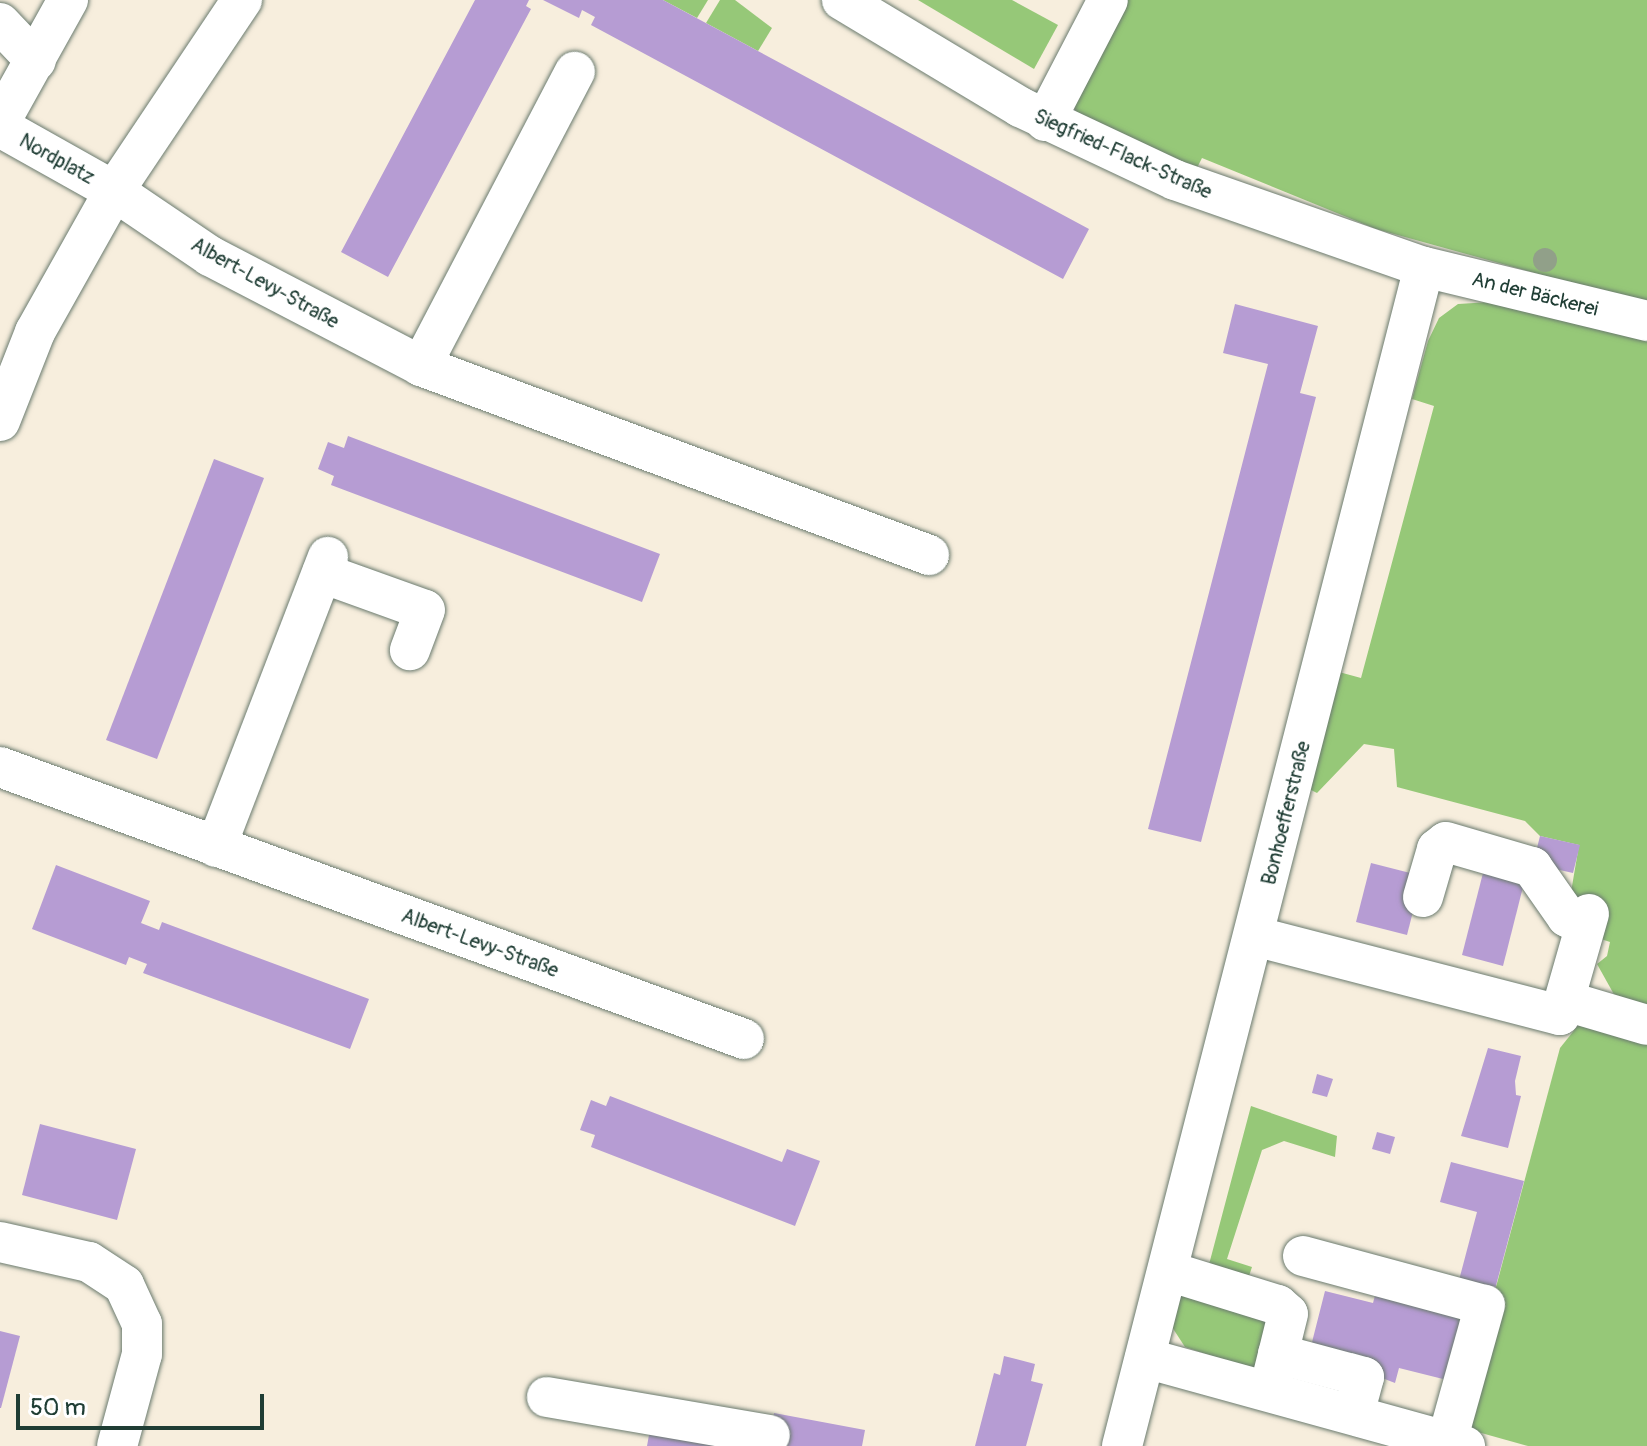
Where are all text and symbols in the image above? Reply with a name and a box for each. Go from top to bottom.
street label: Siegfried-Flack-Straße [1030,104,1216,204]
street label: Nordplatz [15,129,99,189]
street label: Albert-Levy-Straße [187,232,343,334]
street label: An der Bäckerei [1469,267,1601,321]
street label: Bonhoefferstraße [1257,739,1315,887]
street label: Albert-Levy-Straße [398,903,562,983]
scale bar [20,1378,268,1428]
text: 50 m [30,1393,86,1422]

